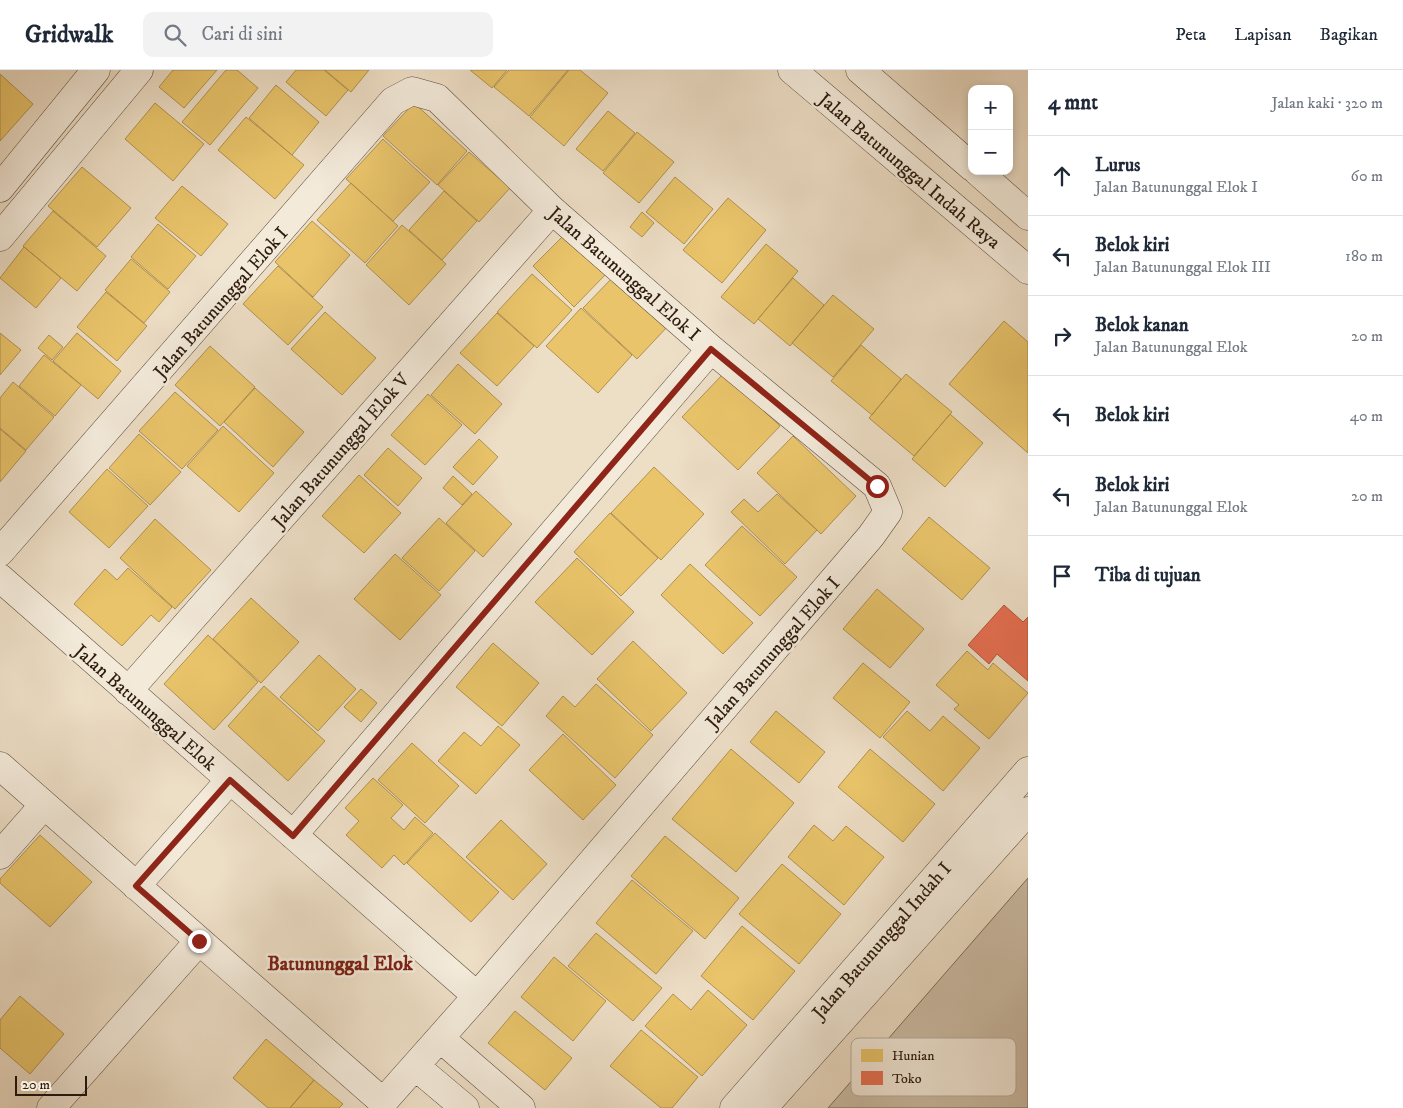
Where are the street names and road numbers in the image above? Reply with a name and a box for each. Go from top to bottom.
street label: Jalan Batununggal Indah Raya [812,87,1005,254]
street label: Jalan Batununggal Elok I [542,201,705,346]
street label: Jalan Batununggal Elok I [148,222,293,385]
street label: Jalan Batununggal Elok V [266,368,415,535]
street label: Jalan Batununggal Elok I [700,572,845,735]
street label: Jalan Batununggal Elok [68,639,221,777]
street label: Jalan Batununggal Indah I [806,858,957,1026]

